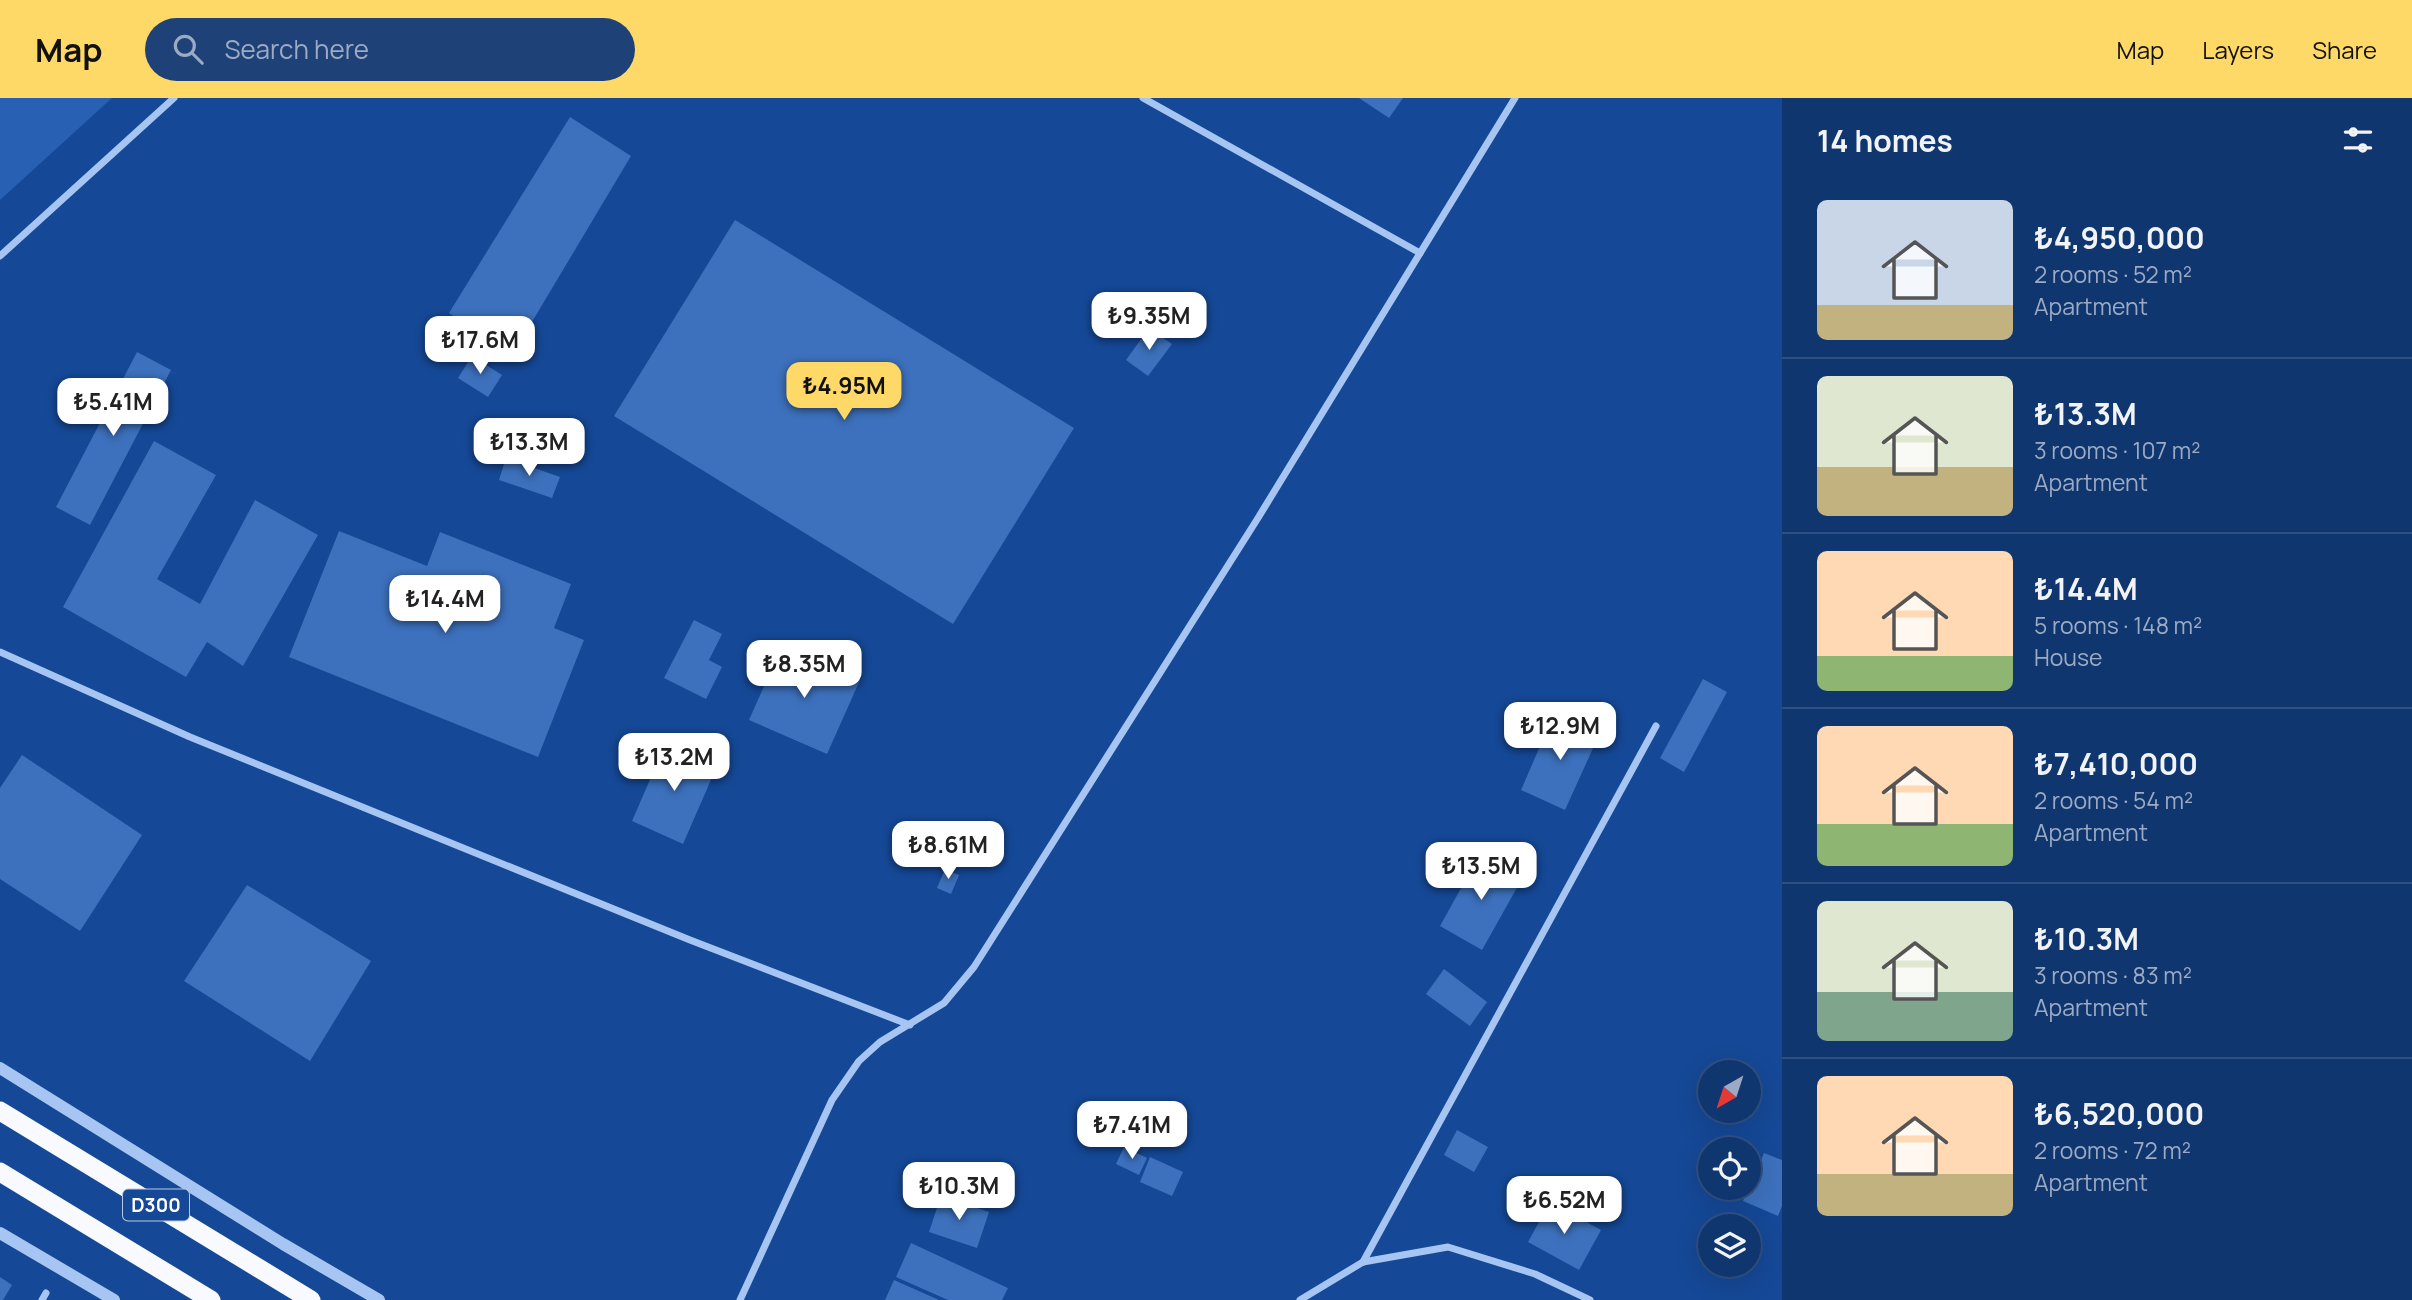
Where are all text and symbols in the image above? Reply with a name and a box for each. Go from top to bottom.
search box [145,18,635,81]
text: Map [35,27,103,72]
icon: search [169,30,207,68]
text: Search here [225,31,369,67]
text: Map [2117,33,2164,66]
text: Layers [2202,33,2274,66]
text: Share [2312,33,2377,66]
text: 14 homes [1817,120,1953,161]
icon: filters [2339,121,2377,159]
text: ₺4,950,000 [2034,217,2205,258]
icon: home [1873,228,1957,312]
text: 2 rooms · 52 m² [2034,258,2192,290]
text: Apartment [2034,290,2148,322]
pin: ₺9.35M [1092,292,1206,352]
text: ₺9.35M [1108,299,1190,331]
pin: ₺17.6M [423,316,537,376]
text: ₺17.6M [441,323,519,355]
pin: ₺4.95M [787,362,901,422]
text: ₺4.95M [802,369,886,401]
pin: ₺5.41M [56,378,170,438]
text: ₺5.41M [73,385,153,417]
text: ₺13.3M [2034,393,2137,434]
icon: home [1873,404,1957,488]
pin: ₺13.3M [472,418,586,478]
text: ₺13.3M [490,425,568,457]
text: 3 rooms · 107 m² [2034,434,2200,466]
text: Apartment [2034,466,2148,498]
text: ₺14.4M [2034,568,2138,609]
pin: ₺14.4M [388,575,502,635]
icon: home [1873,579,1957,663]
text: ₺14.4M [405,582,485,614]
text: 5 rooms · 148 m² [2034,609,2202,641]
pin: ₺8.35M [747,640,861,700]
text: House [2034,641,2103,673]
text: ₺8.35M [763,647,845,679]
pin: ₺12.9M [1503,702,1617,762]
text: ₺12.9M [1520,709,1600,741]
pin: ₺13.2M [617,734,731,793]
text: ₺13.2M [635,740,713,772]
text: ₺7,410,000 [2034,743,2198,784]
icon: home [1873,754,1957,838]
text: 2 rooms · 54 m² [2034,784,2193,816]
text: Apartment [2034,816,2148,848]
pin: ₺8.61M [891,822,1005,881]
text: ₺8.61M [908,828,988,860]
pin: ₺13.5M [1424,842,1538,902]
text: ₺13.5M [1442,849,1520,881]
text: ₺10.3M [2034,918,2139,959]
icon: home [1873,929,1957,1013]
text: 3 rooms · 83 m² [2034,959,2192,991]
text: Apartment [2034,991,2148,1023]
north arrow [1698,1060,1760,1124]
map controls [1698,1060,1761,1277]
text: ₺6,520,000 [2034,1093,2204,1134]
pin: ₺7.41M [1075,1102,1189,1161]
icon: home [1873,1104,1957,1188]
text: ₺7.41M [1093,1108,1171,1140]
text: 2 rooms · 72 m² [2034,1134,2191,1166]
button: locate [1698,1137,1761,1200]
pin: ₺10.3M [902,1162,1016,1222]
text: Apartment [2034,1166,2148,1198]
text: ₺10.3M [919,1169,999,1201]
pin: ₺6.52M [1507,1176,1621,1236]
text: ₺6.52M [1523,1183,1605,1215]
road number: D300 [123,1190,189,1220]
button: layers [1698,1214,1761,1277]

